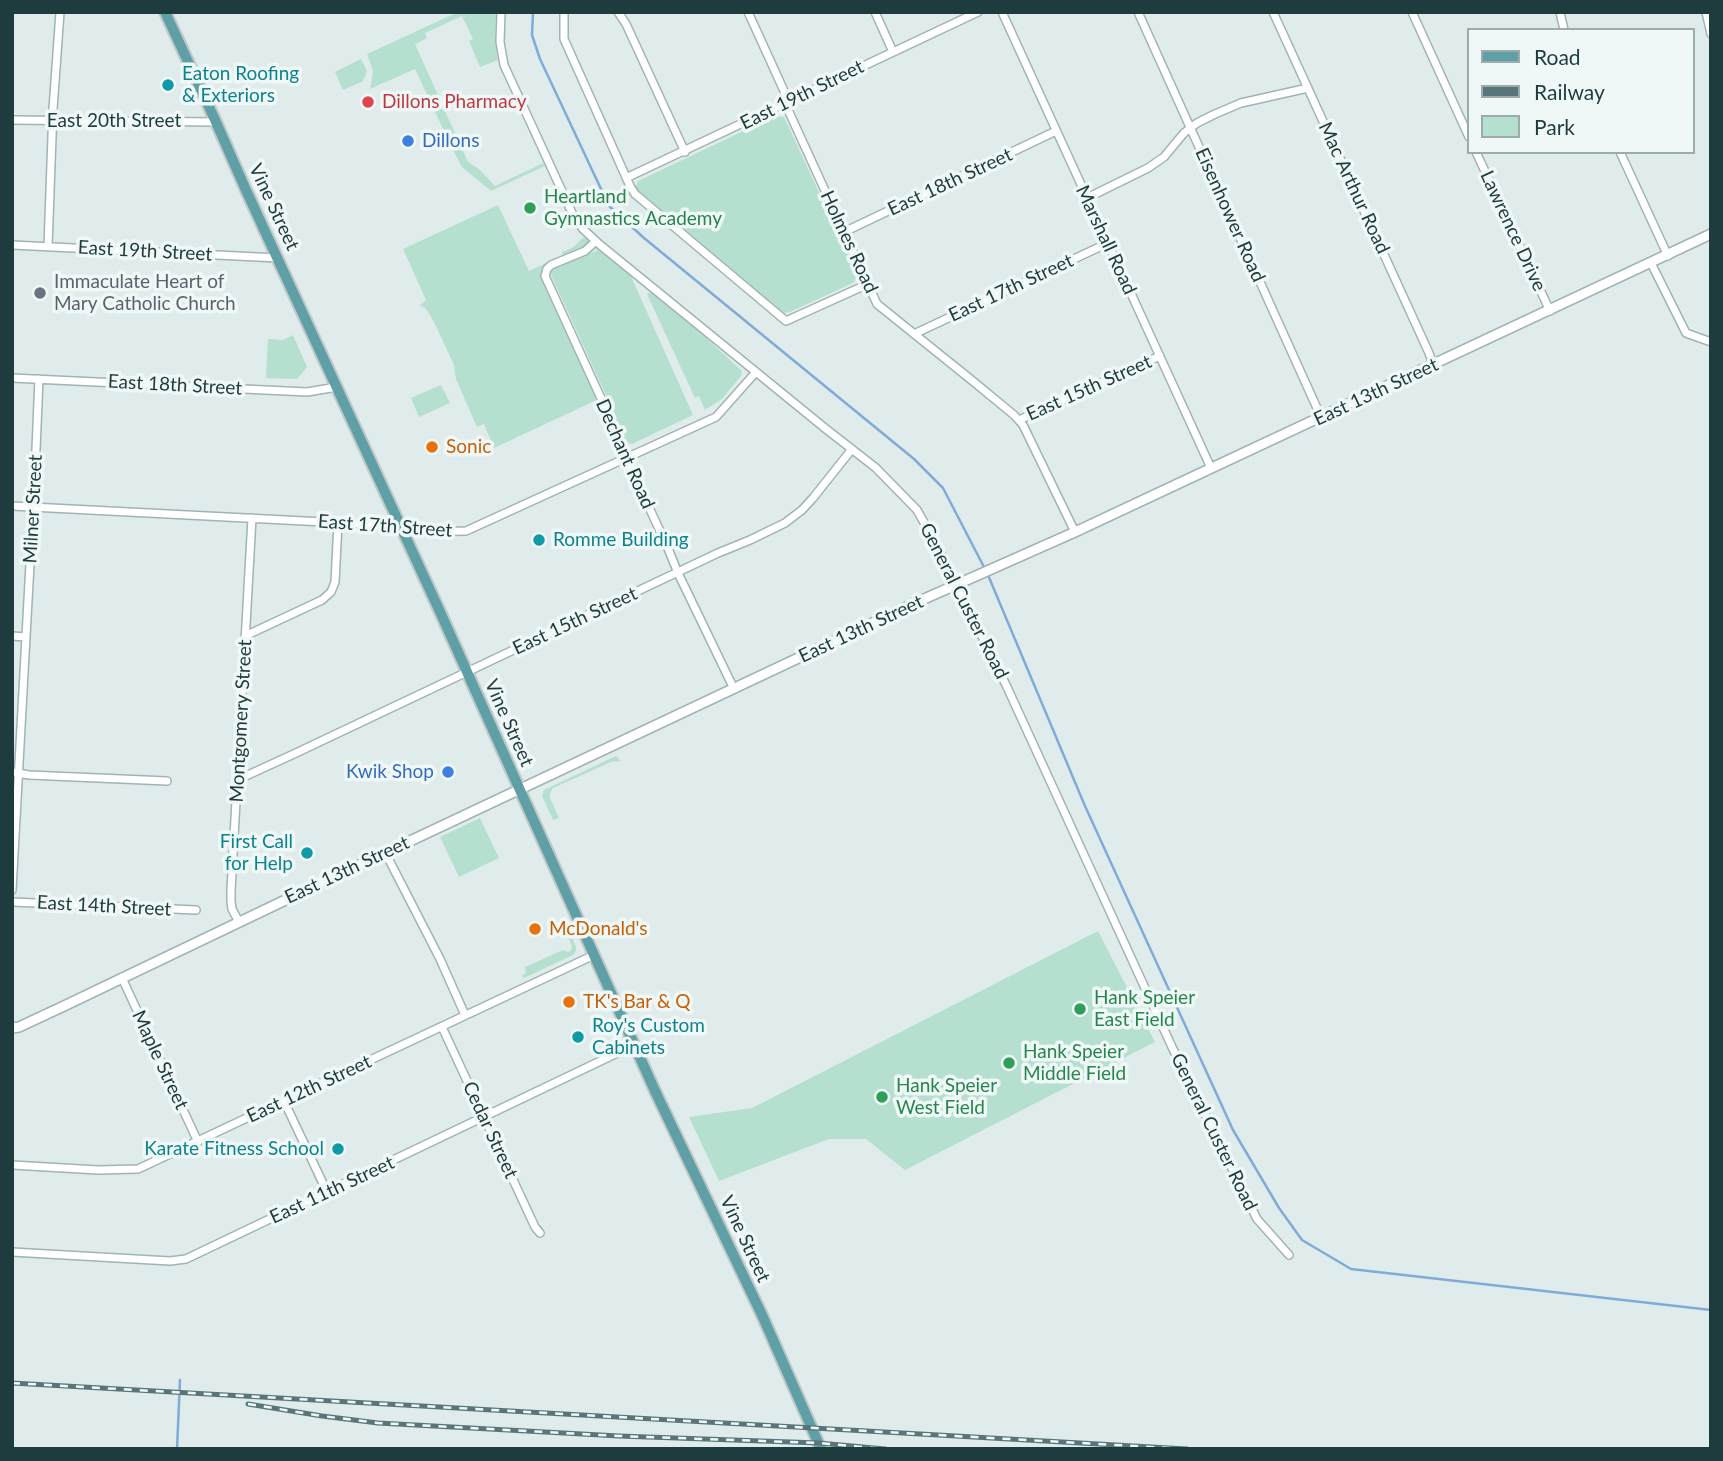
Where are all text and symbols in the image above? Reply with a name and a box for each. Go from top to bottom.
legend [1468,28,1695,154]
text: Road [1534,44,1581,69]
street label: East 19th Street [737,55,867,135]
place label: Eaton Roofing & Exteriors [182,63,299,107]
marker: Eaton Roofing & Exteriors [160,77,176,93]
text: Railway [1534,79,1605,104]
place label: Dillons Pharmacy [382,91,527,113]
marker: Dillons Pharmacy [360,94,376,110]
street label: East 20th Street [47,110,181,132]
text: Park [1534,114,1575,139]
street label: Mac Arthur Road [1314,119,1394,257]
place label: Dillons [422,130,479,152]
marker: Dillons [400,133,416,149]
street label: East 18th Street [884,143,1016,221]
street label: Eisenhower Road [1190,144,1270,286]
street label: Vine Street [244,160,304,254]
street label: Lawrence Drive [1475,167,1551,295]
street label: Marshall Road [1071,182,1141,298]
place label: Heartland Gymnastics Academy [544,186,722,230]
street label: Holmes Road [815,187,883,297]
marker: Heartland Gymnastics Academy [522,200,538,216]
street label: East 19th Street [77,236,213,266]
street label: East 17th Street [945,249,1077,327]
place label: Immaculate Heart of Mary Catholic Church [54,271,236,315]
marker: Immaculate Heart of Mary Catholic Church [32,285,48,301]
street label: East 15th Street [1023,350,1155,426]
street label: East 13th Street [1310,353,1442,431]
street label: East 18th Street [107,370,243,400]
street label: Dechant Road [591,396,659,512]
place label: Sonic [446,436,491,458]
marker: Sonic [424,439,440,455]
street label: Milner Street [19,454,47,564]
street label: East 17th Street [317,510,453,542]
street label: General Custer Road [915,519,1013,683]
place label: Romme Building [553,529,689,551]
marker: Romme Building [531,532,547,548]
street label: East 15th Street [509,582,641,660]
street label: East 13th Street [795,590,927,668]
street label: Montgomery Street [225,639,257,803]
street label: Vine Street [480,676,538,770]
place label: Kwik Shop [346,761,434,783]
marker: Kwik Shop [440,764,456,780]
place label: First Call for Help [220,831,293,875]
street label: East 13th Street [281,831,413,909]
marker: First Call for Help [299,845,315,861]
street label: East 14th Street [36,891,172,921]
place label: McDonald's [549,918,648,940]
marker: McDonald's [527,921,543,937]
place label: Hank Speier East Field [1094,987,1195,1031]
place label: TK's Bar & Q [583,991,691,1013]
marker: TK's Bar & Q [561,994,577,1010]
marker: Hank Speier East Field [1072,1001,1088,1017]
street label: Maple Street [127,1007,193,1113]
place label: Roy's Custom Cabinets [592,1015,705,1059]
marker: Roy's Custom Cabinets [570,1029,586,1045]
place label: Hank Speier Middle Field [1023,1041,1126,1085]
street label: East 12th Street [243,1050,375,1128]
street label: General Custer Road [1166,1050,1262,1214]
marker: Hank Speier Middle Field [1001,1055,1017,1071]
place label: Hank Speier West Field [896,1075,997,1119]
street label: Cedar Street [458,1078,522,1182]
marker: Hank Speier West Field [874,1089,890,1105]
place label: Karate Fitness School [144,1138,324,1160]
marker: Karate Fitness School [330,1141,346,1157]
street label: East 11th Street [266,1151,398,1229]
street label: Vine Street [715,1192,775,1286]

